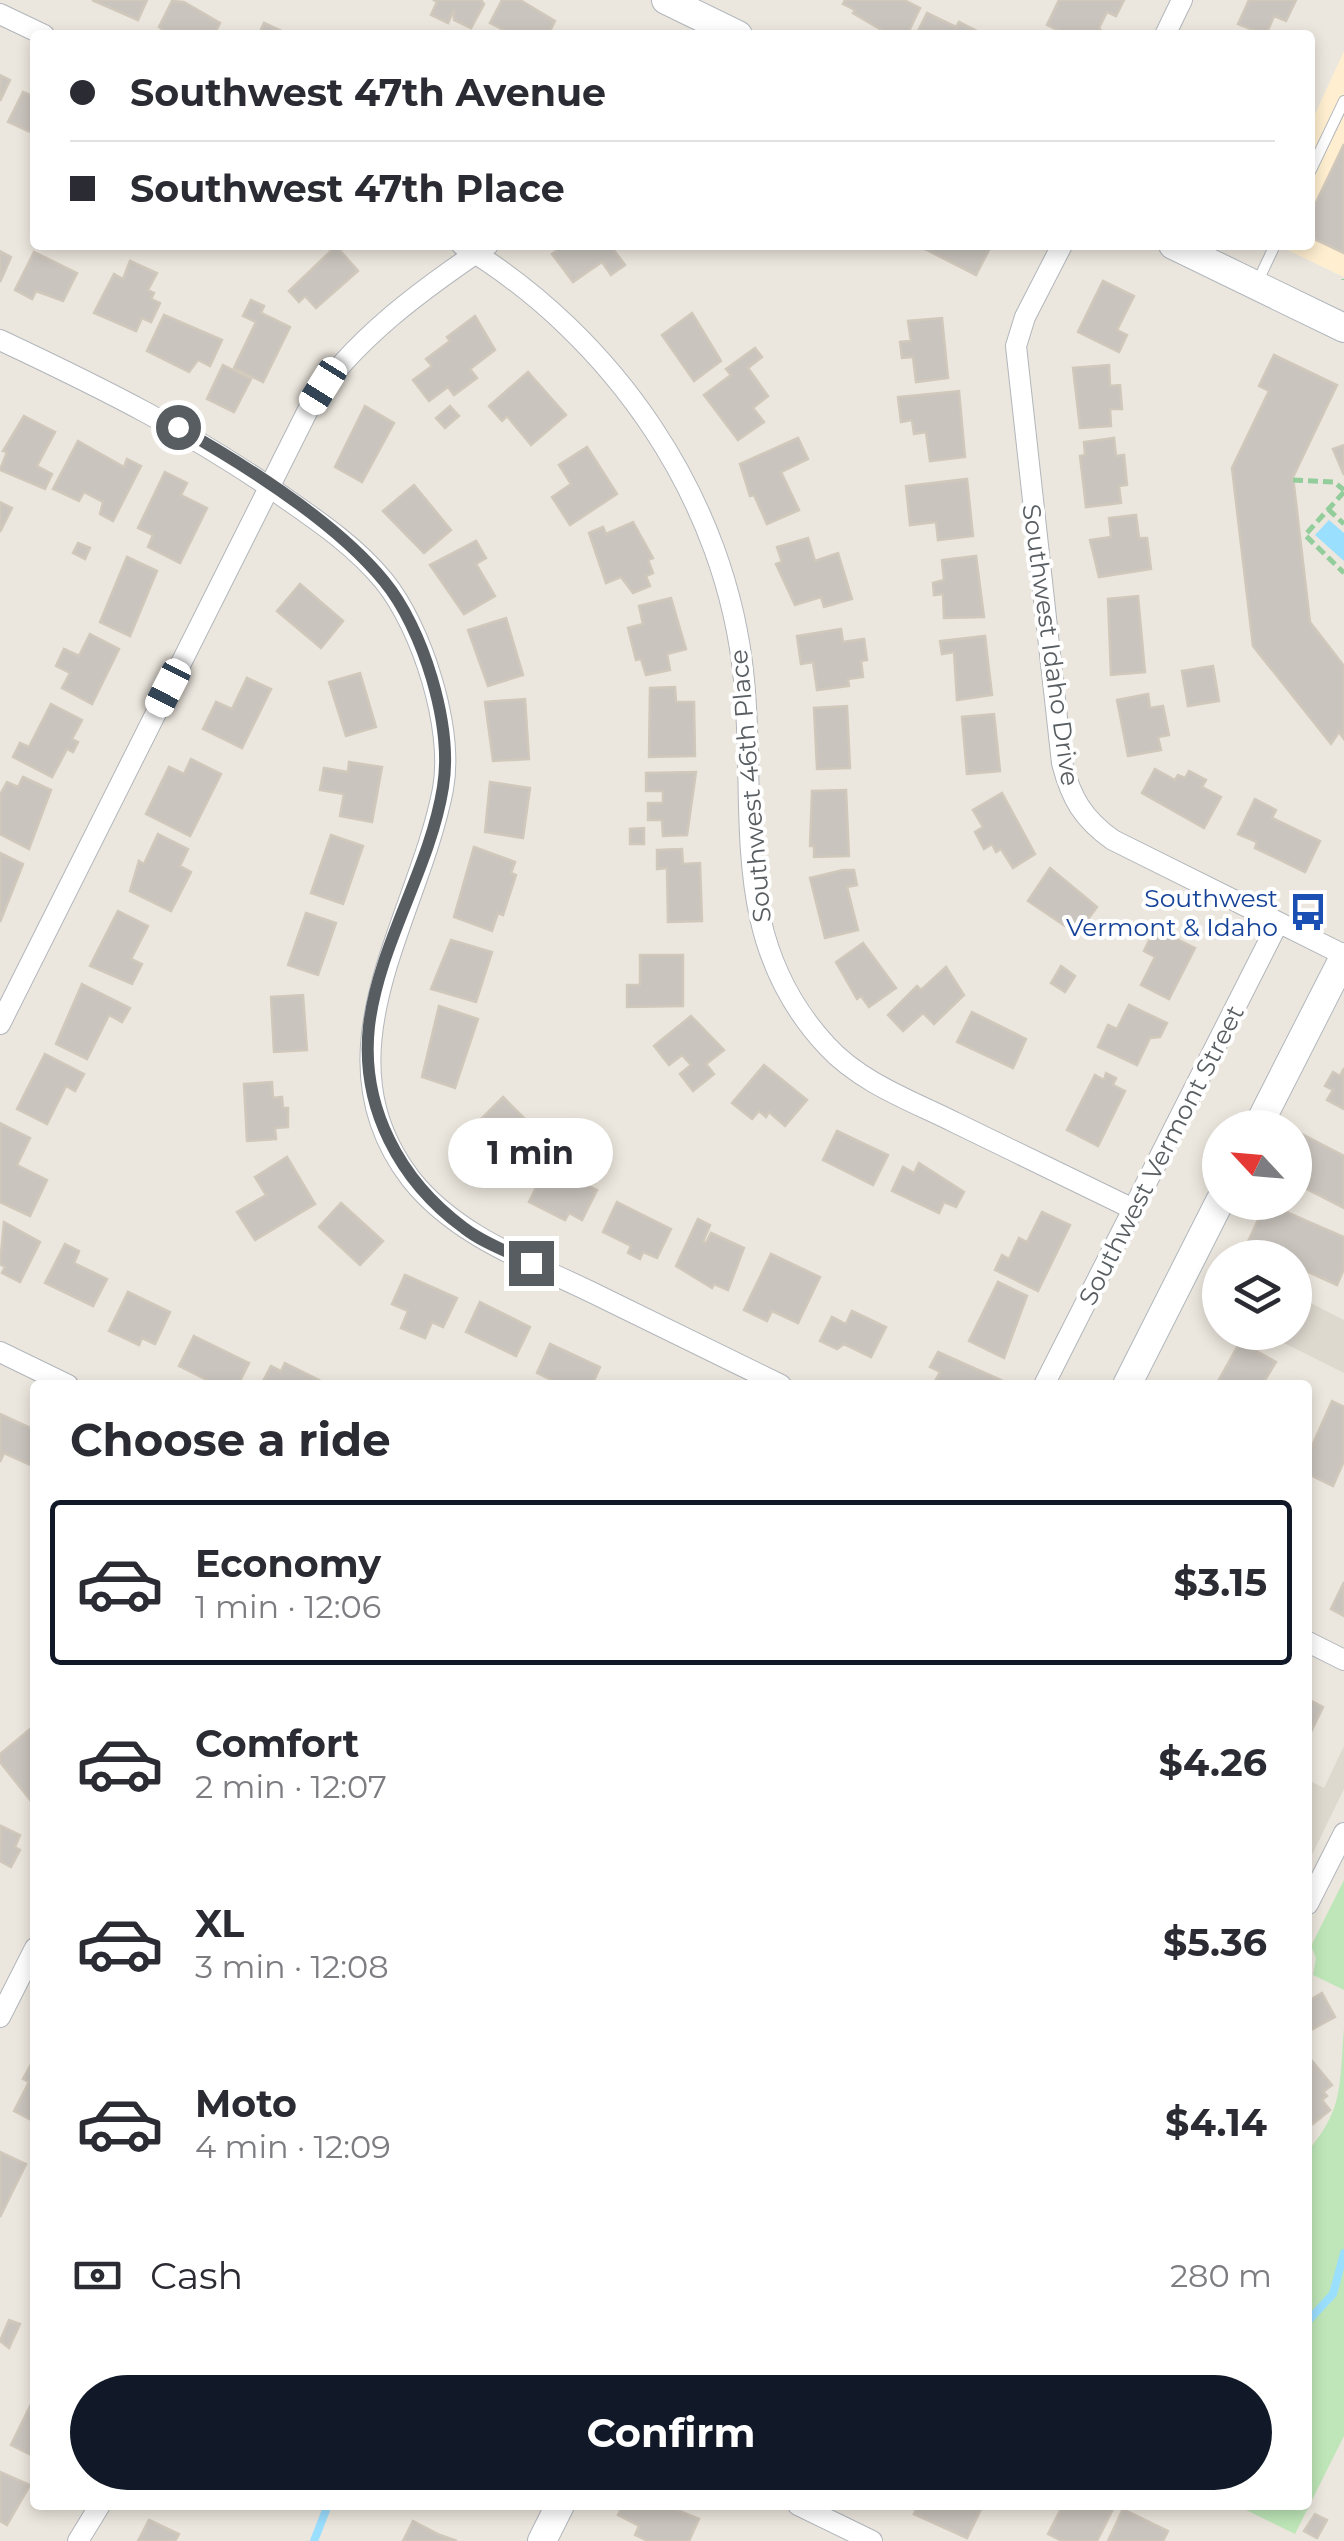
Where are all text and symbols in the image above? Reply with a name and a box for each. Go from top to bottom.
text: Southwest 47th Avenue [130,69,606,116]
text: Southwest 47th Place [130,165,565,212]
car [294,353,352,419]
route start [156,405,201,450]
street label: Southwest Idaho Drive [1016,502,1086,788]
street label: Southwest 46th Place [723,648,777,924]
car [141,654,195,722]
place label: Southwest Vermont & Idaho [1066,883,1278,942]
bus stop icon: Southwest Vermont & Idaho [1287,891,1329,933]
street label: Southwest Vermont Street [1072,1000,1250,1310]
north arrow [1202,1110,1312,1220]
map controls [1202,1110,1312,1350]
callout: 1 min [448,1118,614,1188]
text: 1 min [487,1133,574,1172]
button: layers [1202,1240,1312,1350]
route end [509,1241,554,1286]
text: Choose a ride [70,1412,391,1467]
icon: car [75,1538,165,1628]
text: Economy [195,1540,381,1587]
text: $3.15 [1174,1559,1267,1606]
text: 1 min · 12:06 [195,1587,381,1626]
icon: car [75,1718,165,1808]
text: Comfort [195,1720,359,1767]
text: $4.26 [1158,1739,1267,1786]
text: 2 min · 12:07 [195,1767,387,1806]
icon: car [75,1898,165,1988]
text: XL [195,1900,244,1947]
text: $5.36 [1163,1919,1267,1966]
text: 3 min · 12:08 [195,1947,389,1986]
icon: car [75,2078,165,2168]
text: Moto [195,2080,297,2127]
text: $4.14 [1165,2099,1267,2146]
text: 4 min · 12:09 [195,2127,391,2166]
icon: cash [70,2248,125,2303]
text: Cash [150,2252,243,2299]
text: 280 m [1170,2256,1272,2295]
button: Confirm [70,2375,1272,2490]

